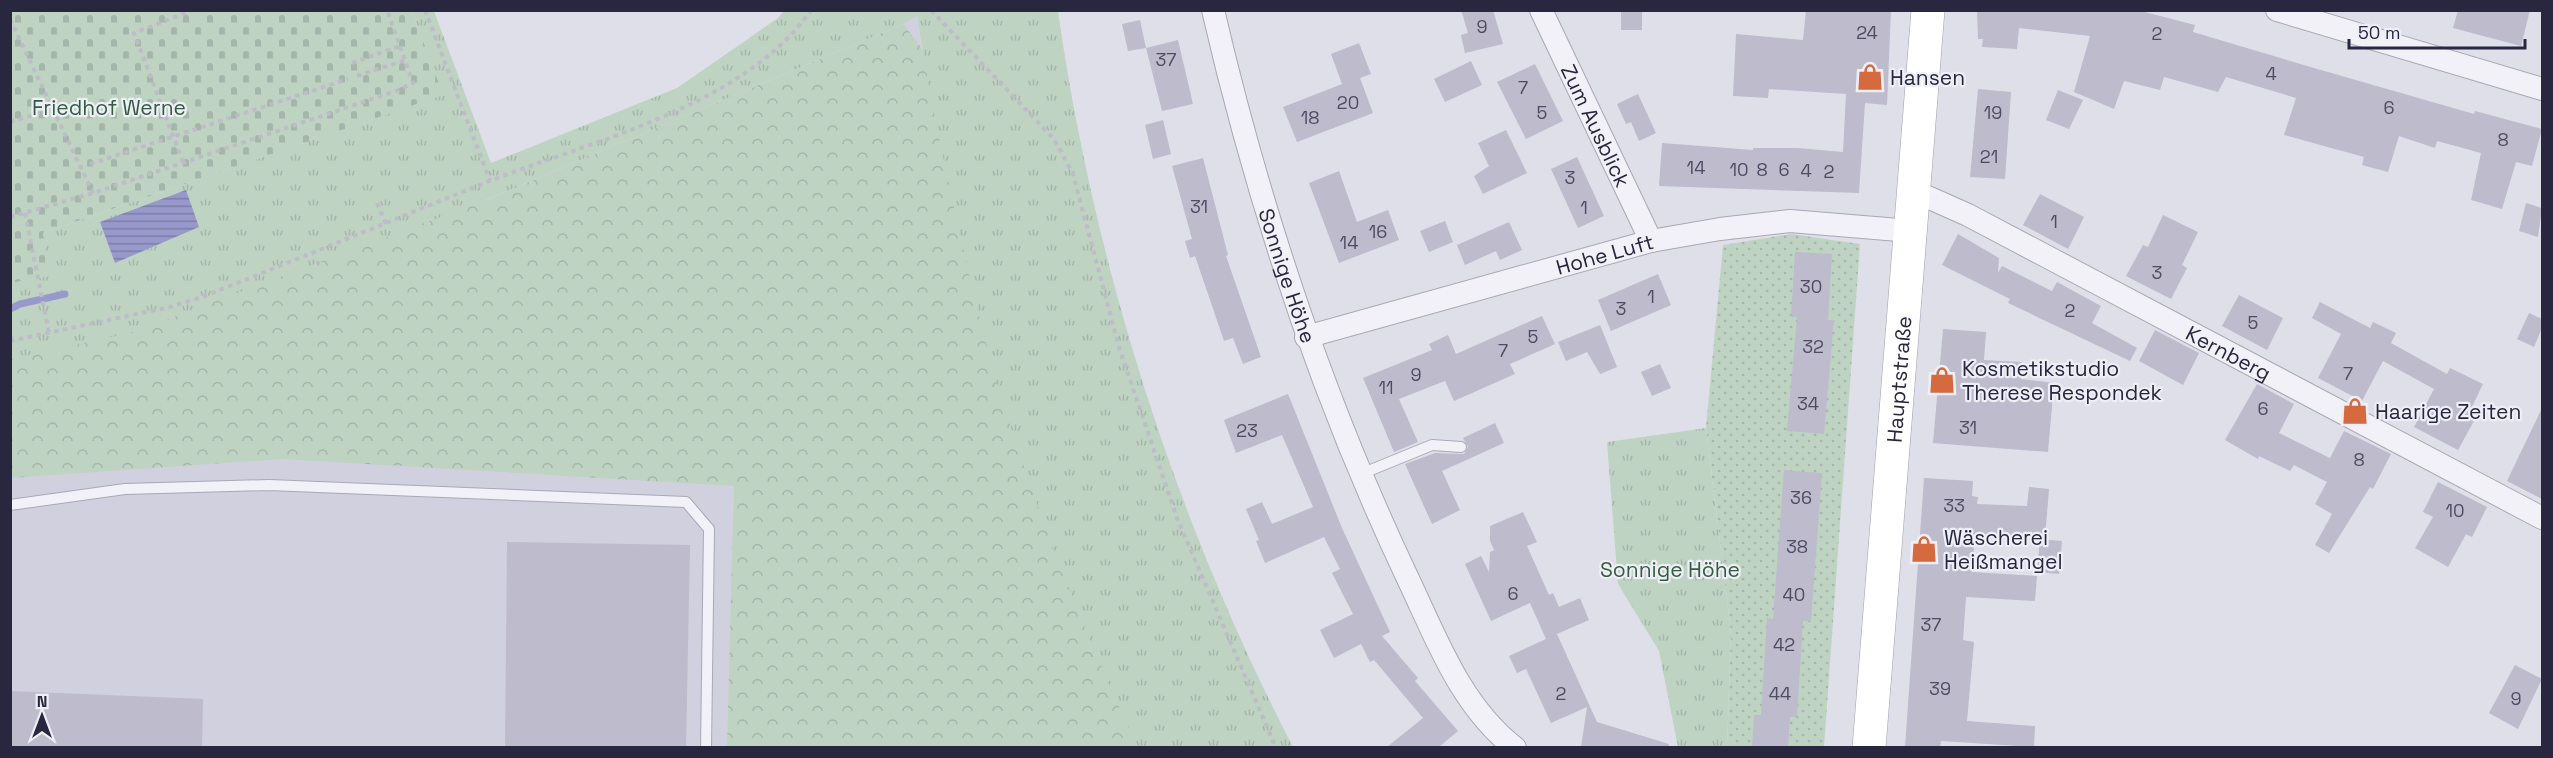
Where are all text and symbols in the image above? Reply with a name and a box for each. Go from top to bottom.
scale bar [2349,12,2524,50]
house number: 9 [1476,15,1488,38]
house number: 24 [1856,21,1878,44]
text: 50 m [2358,21,2400,44]
house number: 2 [2152,22,2162,45]
house number: 37 [1155,48,1177,71]
street label: Zum Ausblick [1555,60,1637,191]
shop icon: Hansen [1855,62,1885,92]
house number: 4 [2265,62,2277,85]
place label: Hansen [1890,64,1965,91]
house number: 7 [1518,76,1528,99]
house number: 20 [1337,91,1359,114]
park label: Friedhof Werne [32,94,186,121]
house number: 6 [2383,96,2395,119]
house number: 5 [1537,101,1547,124]
house number: 19 [1984,101,2002,124]
house number: 18 [1301,106,1319,129]
house number: 8 [2497,128,2509,151]
house number: 21 [1980,145,1998,168]
house number: 14 [1687,156,1705,179]
house number: 10 [1729,158,1749,181]
house number: 8 [1756,158,1768,181]
house number: 6 [1778,158,1790,181]
house number: 4 [1800,159,1812,182]
house number: 2 [1824,160,1834,183]
house number: 3 [1565,166,1575,189]
house number: 31 [1190,195,1208,218]
house number: 1 [1580,196,1588,219]
street label: Sonnige Höhe [1253,205,1323,347]
house number: 1 [2050,210,2058,233]
house number: 16 [1369,220,1387,243]
street label: Hohe Luft [1553,227,1657,280]
house number: 14 [1340,231,1358,254]
house number: 3 [2152,261,2162,284]
house number: 30 [1800,275,1822,298]
house number: 1 [1647,285,1655,308]
house number: 3 [1616,297,1626,320]
house number: 2 [2065,299,2075,322]
house number: 5 [2248,311,2258,334]
street label: Hauptstraße [1880,315,1917,444]
street label: Kernberg [2182,319,2276,386]
house number: 5 [1528,325,1538,348]
house number: 32 [1802,335,1824,358]
house number: 7 [1498,339,1508,362]
place label: Kosmetikstudio Therese Respondek [1962,355,2162,406]
house number: 7 [2343,362,2353,385]
house number: 9 [1410,363,1422,386]
shop icon: Kosmetikstudio Therese Respondek [1927,365,1957,395]
house number: 11 [1378,376,1394,399]
house number: 34 [1797,392,1819,415]
shop icon: Haarige Zeiten [2340,396,2370,426]
house number: 6 [2257,397,2269,420]
place label: Haarige Zeiten [2375,398,2521,425]
house number: 31 [1959,416,1977,439]
house number: 23 [1236,419,1258,442]
house number: 8 [2353,448,2365,471]
house number: 36 [1790,486,1812,509]
house number: 33 [1943,494,1965,517]
house number: 10 [2445,499,2465,522]
place label: Wäscherei Heißmangel [1944,524,2063,575]
shop icon: Wäscherei Heißmangel [1909,534,1939,564]
house number: 38 [1786,535,1808,558]
park label: Sonnige Höhe [1600,556,1740,583]
house number: 6 [1507,582,1519,605]
house number: 40 [1783,583,1805,606]
house number: 37 [1920,613,1942,636]
house number: 42 [1773,633,1795,656]
house number: 39 [1929,677,1951,700]
house number: 2 [1556,682,1566,705]
house number: 44 [1769,682,1791,705]
north arrow [12,686,72,746]
house number: 9 [2510,687,2522,710]
text: N [37,691,47,712]

